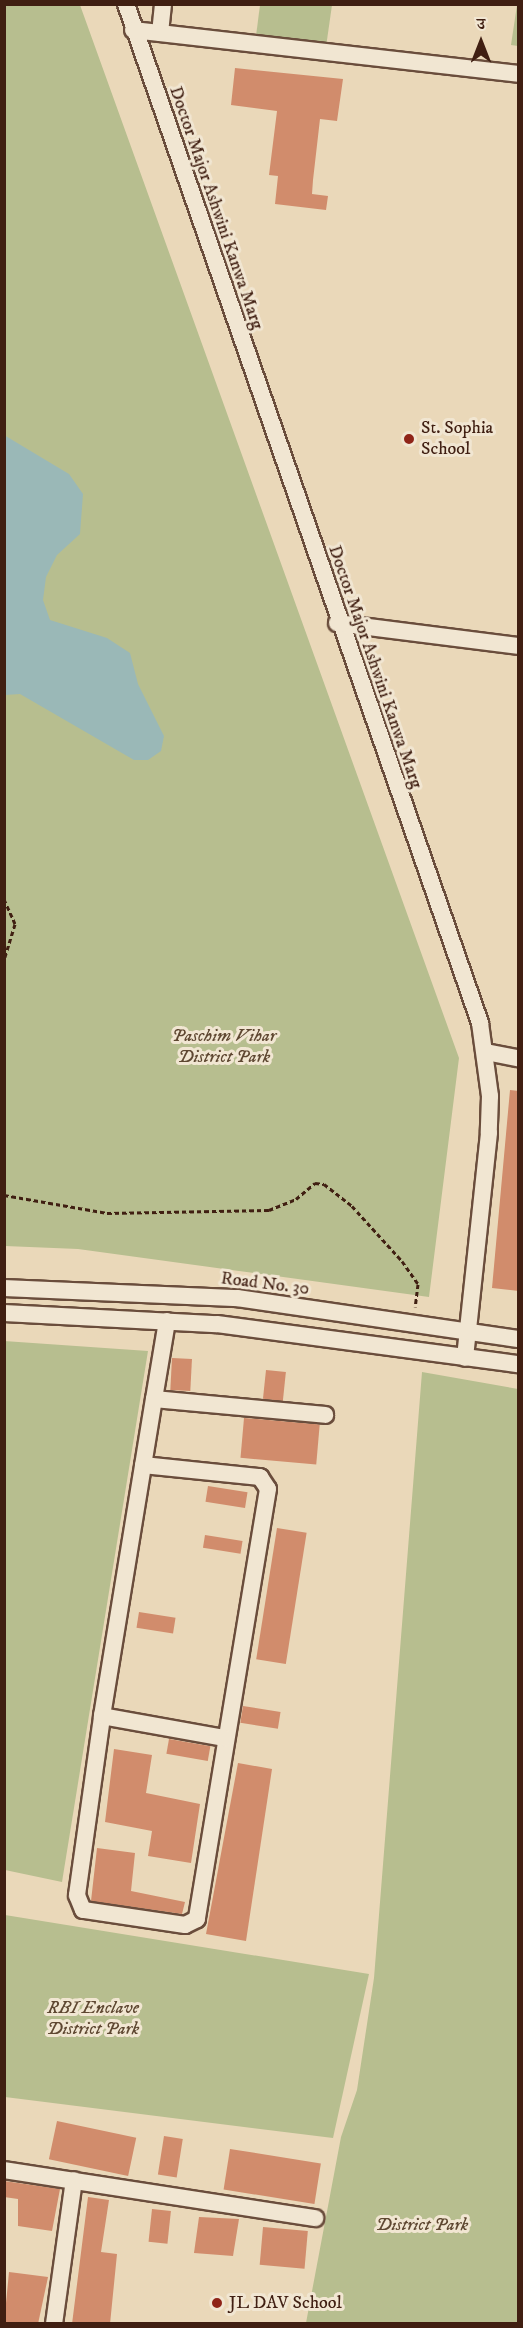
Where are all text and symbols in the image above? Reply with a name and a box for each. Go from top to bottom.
north arrow [451,12,511,72]
text: उ [477,14,485,34]
street label: Doctor Major Ashwini Kanwa Marg [164,84,268,332]
place label: St. Sophia School [421,418,493,460]
marker: St. Sophia School [402,432,416,446]
street label: Doctor Major Ashwini Kanwa Marg [323,543,427,791]
park label: Paschim Vihar District Park [172,1026,276,1068]
street label: Road No. 30 [220,1268,310,1300]
park label: RBI Enclave District Park [47,1998,139,2040]
park label: District Park [376,2214,468,2236]
place label: JL DAV School [229,2292,342,2314]
marker: JL DAV School [210,2296,224,2310]

